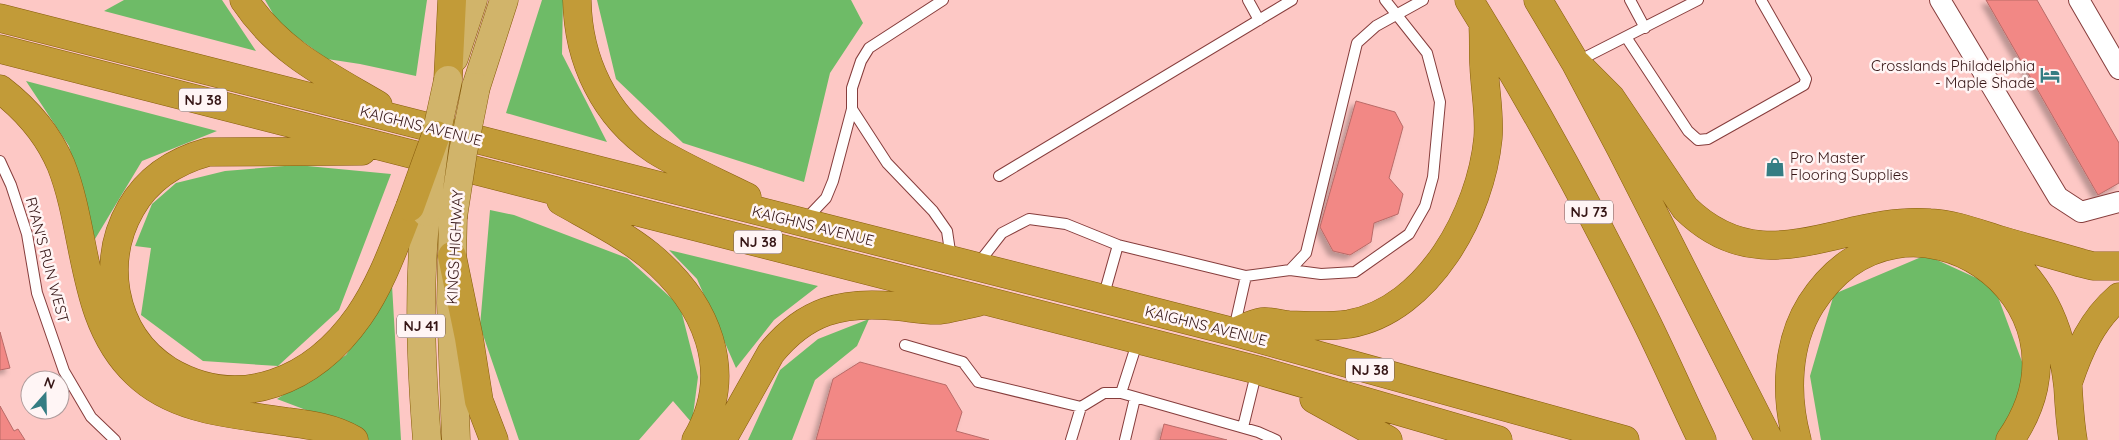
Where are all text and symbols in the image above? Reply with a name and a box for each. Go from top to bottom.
place label: Crosslands Philadelphia - Maple Shade [1871,56,2035,92]
hotel icon: Crosslands Philadelphia - Maple Shade [2039,64,2061,86]
road number: NJ 38 [179,88,227,112]
street label: KAIGHNS AVENUE [358,101,484,150]
place label: Pro Master Flooring Supplies [1790,148,1908,184]
shop icon: Pro Master Flooring Supplies [1764,156,1786,178]
street label: KINGS HIGHWAY [442,188,467,305]
street label: RYAN'S RUN WEST [22,195,73,325]
road number: NJ 73 [1565,200,1613,223]
street label: KAIGHNS AVENUE [750,201,876,250]
road number: NJ 38 [734,230,782,253]
street label: KAIGHNS AVENUE [1143,301,1269,350]
road number: NJ 41 [397,314,445,338]
road number: NJ 38 [1346,358,1394,382]
north arrow [20,370,70,420]
text: N [42,373,57,393]

